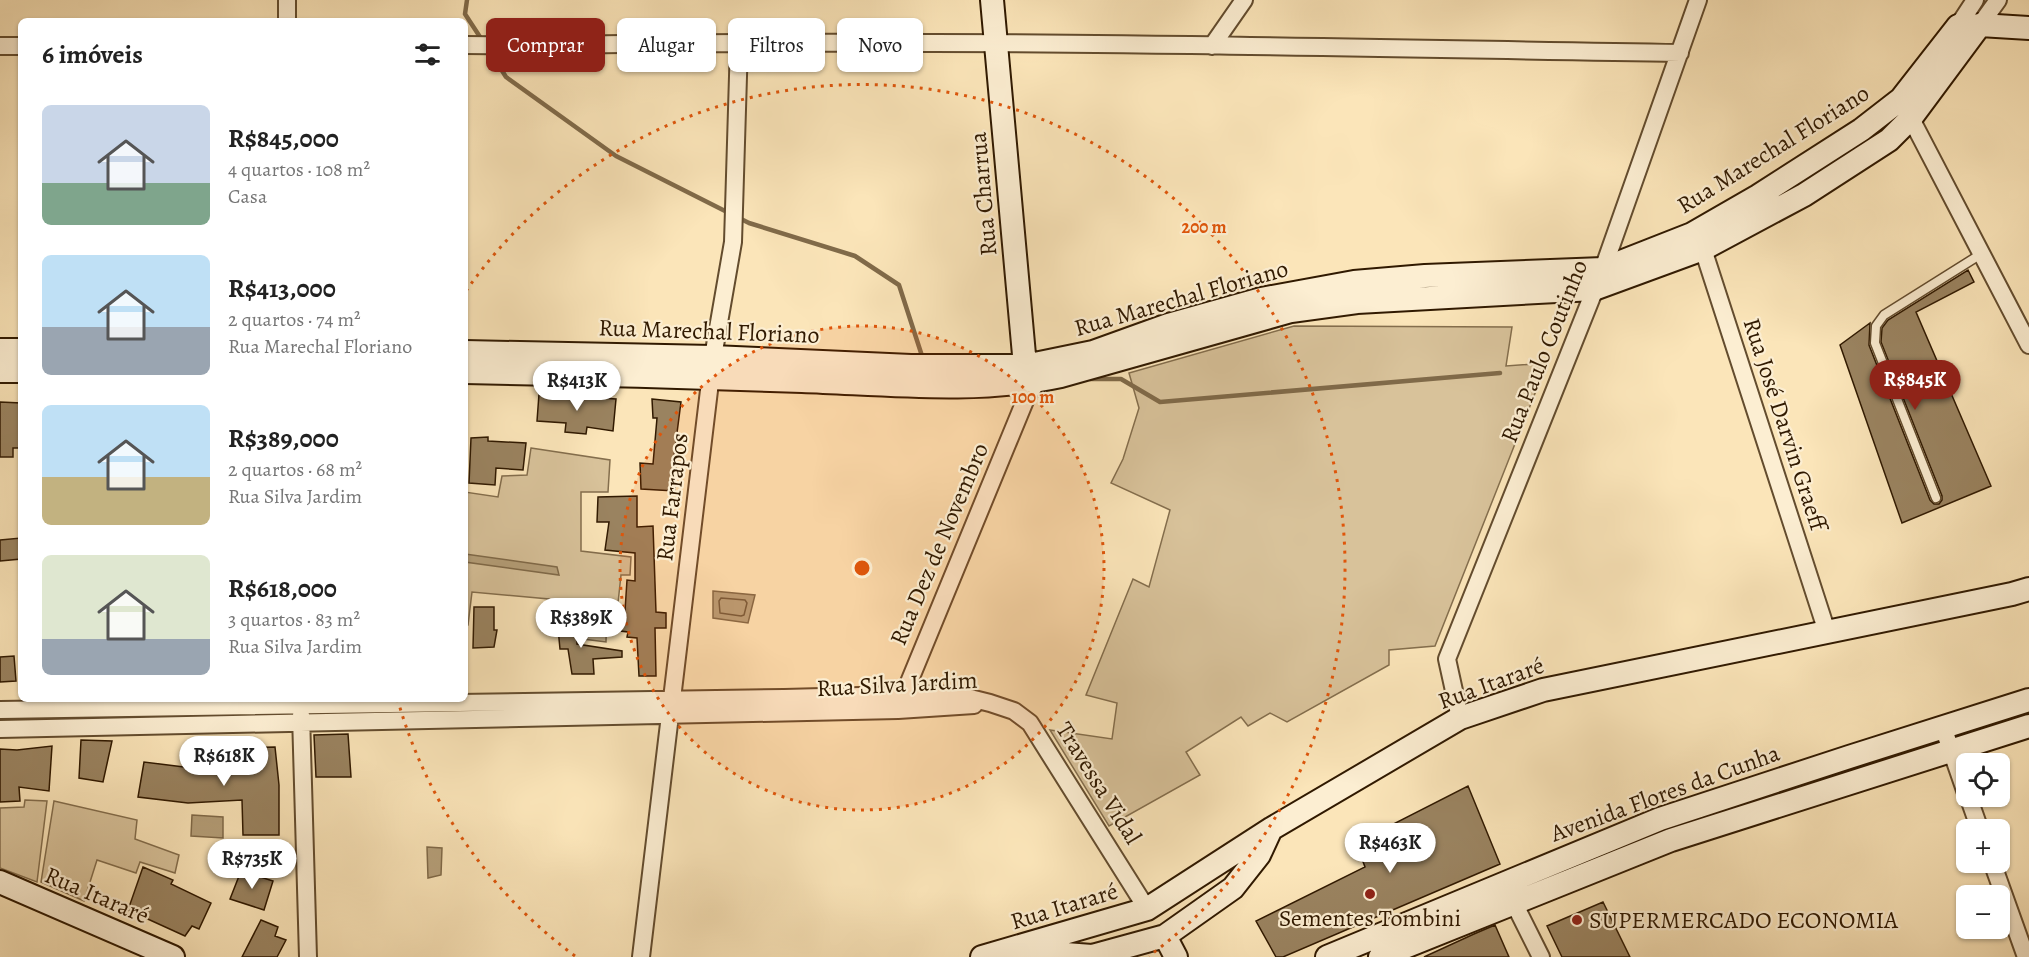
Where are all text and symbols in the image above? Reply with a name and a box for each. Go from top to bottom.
chip: Comprar [486,18,605,72]
chip: Alugar [617,18,716,72]
chip: Filtros [728,18,825,72]
chip: Novo [837,18,923,72]
text: 6 imóveis [42,37,143,72]
icon: filters [411,38,444,71]
street label: Rua Marechal Floriano [1671,77,1875,221]
text: R$845,000 [228,121,339,156]
icon: home [90,129,162,201]
street label: Rua Charrua [962,130,1004,257]
text: 4 quartos · 108 m² [228,156,370,183]
text: Casa [228,183,267,210]
text: 200 m [1181,215,1227,239]
street label: Rua Marechal Floriano [1070,252,1292,344]
street label: Rua Paulo Coutinho [1493,255,1595,447]
text: R$413,000 [228,271,336,306]
icon: home [90,279,162,351]
text: 2 quartos · 74 m² [228,306,361,333]
street label: Rua Marechal Floriano [598,311,820,351]
street label: Rua José Darvin Graeff [1736,314,1835,537]
text: Rua Marechal Floriano [228,333,412,360]
pin: R$845K [1866,360,1964,411]
pin: R$413K [528,361,626,412]
text: R$845K [1884,366,1946,393]
text: R$413K [547,367,607,394]
text: 100 m [1012,385,1054,409]
text: R$389,000 [228,421,339,456]
icon: home [90,429,162,501]
street label: Rua Farrapos [648,431,696,563]
street label: Rua Dez de Novembro [882,438,996,650]
text: 2 quartos · 68 m² [228,456,362,483]
text: Rua Silva Jardim [228,483,362,510]
centre of rings [852,558,872,578]
text: R$618,000 [228,571,337,606]
icon: home [90,579,162,651]
pin: R$389K [532,598,630,649]
text: R$389K [550,604,612,631]
text: 3 quartos · 83 m² [228,606,360,633]
text: Rua Silva Jardim [228,633,362,660]
street label: Rua Itararé [1434,649,1548,717]
street label: Rua Silva Jardim [816,664,978,704]
street label: Travessa Vidal [1049,716,1149,850]
pin: R$618K [175,736,273,787]
street label: Avenida Flores da Cunha [1545,736,1785,850]
text: R$618K [193,742,255,769]
map controls [1956,753,2010,939]
button: locate [1956,753,2010,807]
button: + [1956,819,2010,873]
pin: R$463K [1341,823,1439,874]
text: R$463K [1359,829,1421,856]
pin: R$735K [203,839,301,890]
text: R$735K [222,845,282,872]
street label: Rua Itararé [40,859,154,931]
street label: Rua Itararé [1006,875,1122,937]
button: − [1956,885,2010,939]
marker: Sementes Tombini [1363,887,1377,901]
place label: Sementes Tombini [1279,902,1461,934]
place label: SUPERMERCADO ECONOMIA [1589,904,1899,936]
marker: SUPERMERCADO ECONOMIA [1570,913,1584,927]

